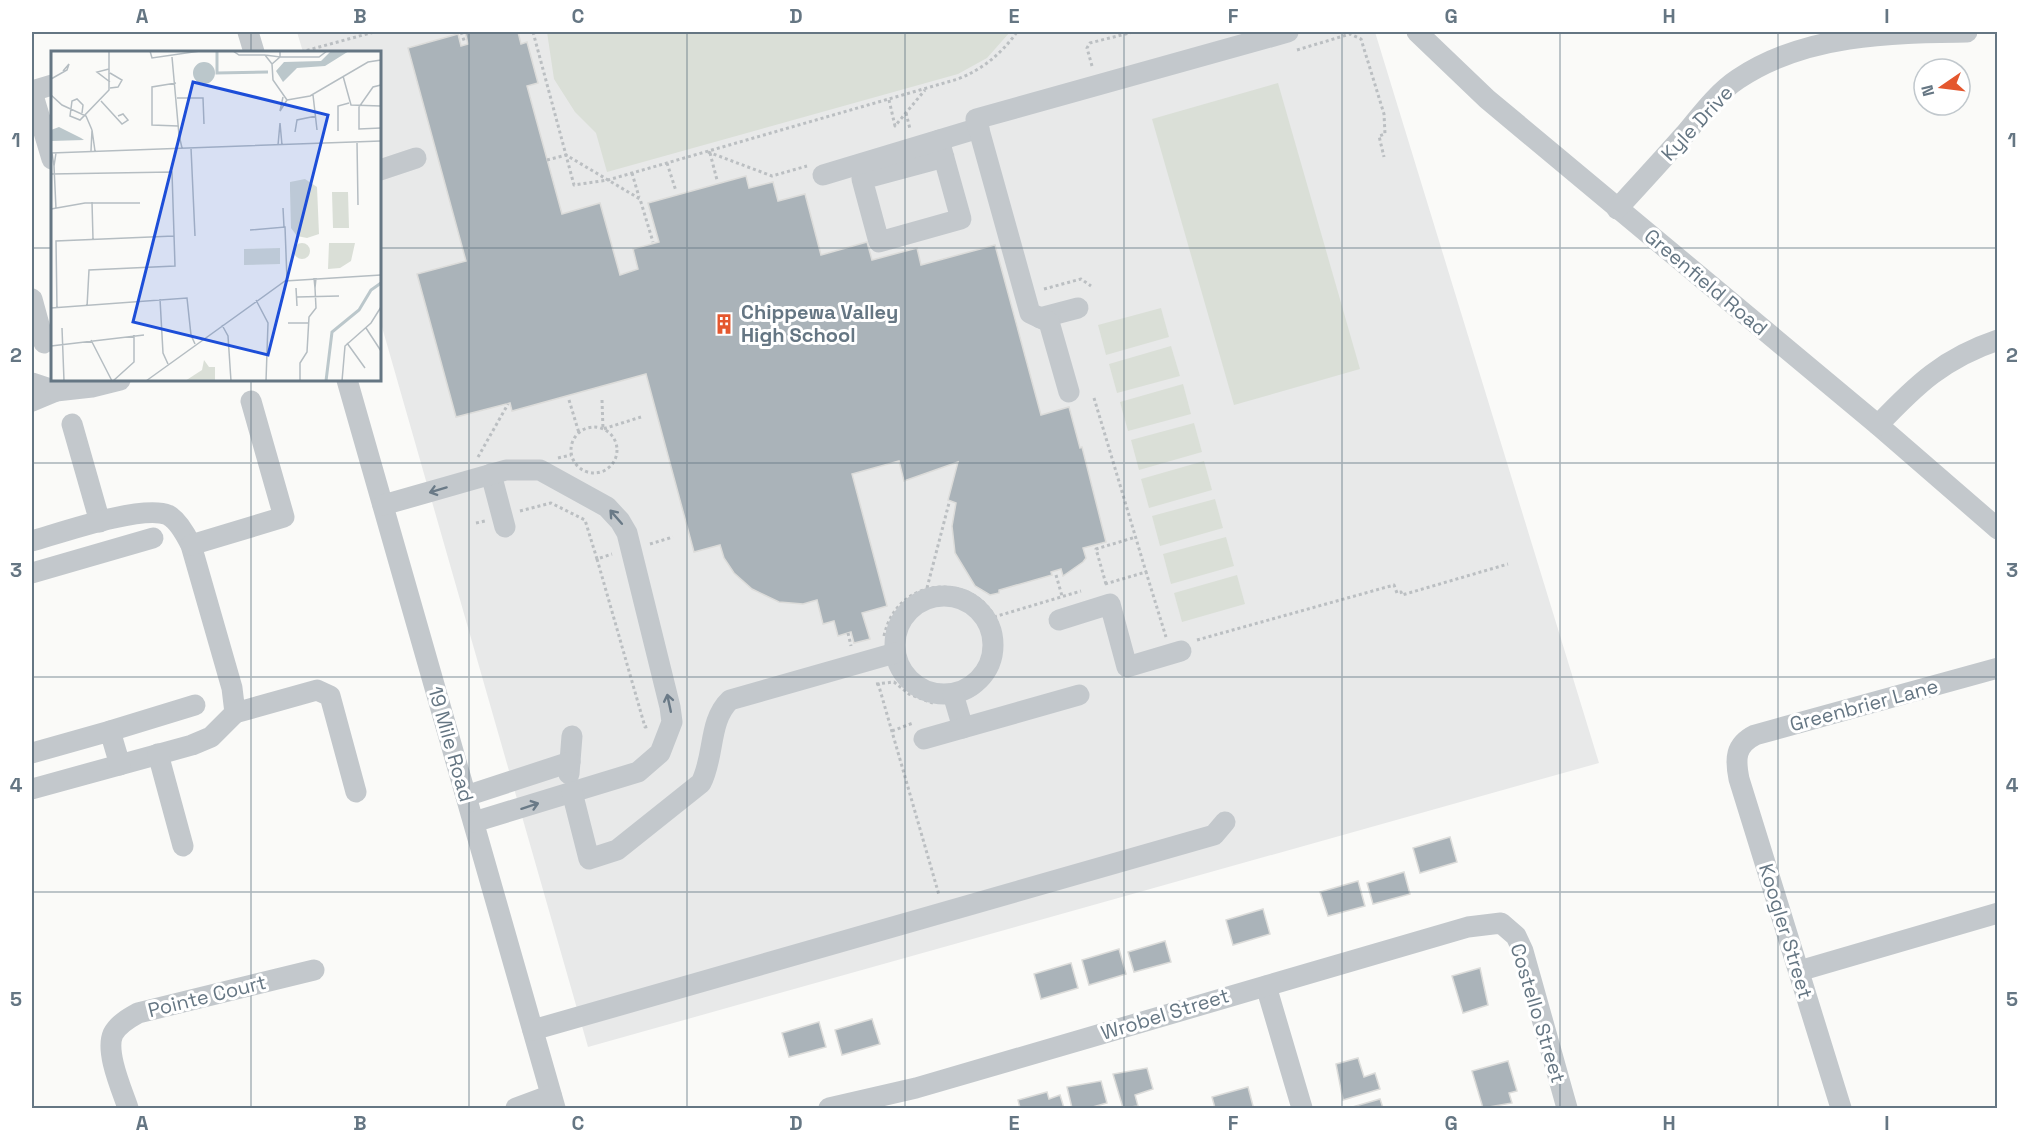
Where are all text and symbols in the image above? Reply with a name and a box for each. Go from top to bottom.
text: A [136,3,149,29]
text: B [353,3,367,29]
text: C [572,3,585,29]
text: D [789,3,803,29]
text: E [1008,3,1020,29]
text: F [1228,3,1239,29]
text: G [1444,3,1458,29]
text: H [1662,3,1676,29]
text: I [1884,3,1890,29]
inset map [51,51,381,381]
north arrow [1912,57,1972,117]
street label: Kyle Drive [1655,80,1739,166]
text: N [1916,83,1939,98]
text: 1 [11,127,21,153]
text: 1 [2007,127,2017,153]
street label: Greenfield Road [1639,223,1773,341]
place label: Chippewa Valley High School [741,299,898,348]
building icon: Chippewa Valley High School [712,312,736,336]
text: 2 [10,342,22,368]
text: 2 [2006,342,2018,368]
one-way arrow [429,486,448,497]
one-way arrow [609,509,622,525]
text: 3 [10,557,22,583]
text: 3 [2006,557,2018,583]
street label: Greenbrier Lane [1787,673,1941,737]
street label: 19 Mile Road [422,683,480,805]
one-way arrow [663,694,674,713]
text: 4 [10,772,23,798]
text: 4 [2006,772,2019,798]
one-way arrow [520,799,539,810]
street label: Koogler Street [1753,860,1819,1002]
street label: Costello Street [1504,940,1572,1086]
street label: Pointe Court [145,969,269,1023]
street label: Wrobel Street [1098,982,1232,1046]
text: 5 [10,986,22,1012]
text: 5 [2006,986,2018,1012]
text: A [136,1110,149,1136]
text: B [353,1110,367,1136]
text: C [572,1110,585,1136]
text: D [789,1110,803,1136]
text: E [1008,1110,1020,1136]
text: F [1228,1110,1239,1136]
text: G [1444,1110,1458,1136]
text: H [1662,1110,1676,1136]
text: I [1884,1110,1890,1136]

